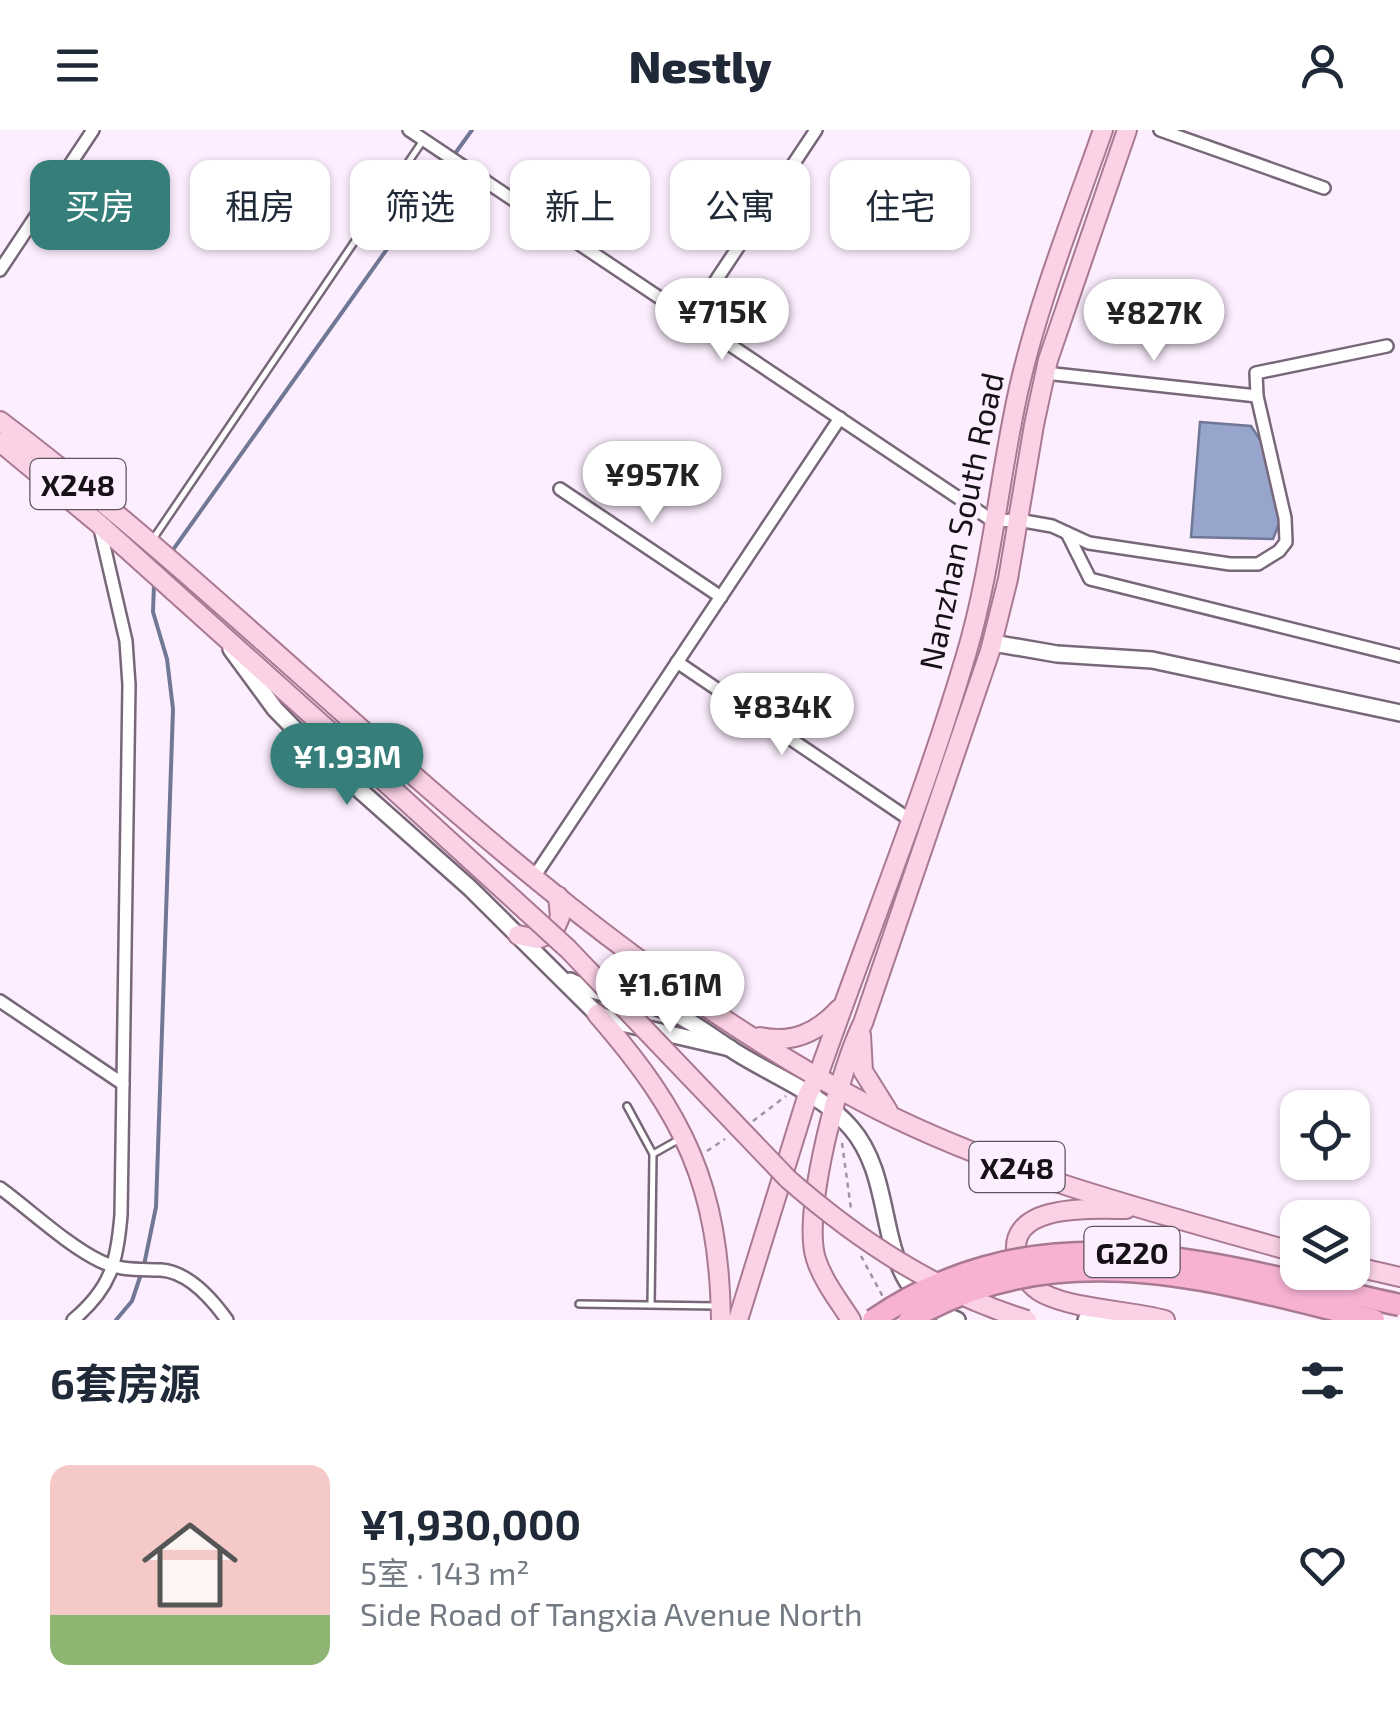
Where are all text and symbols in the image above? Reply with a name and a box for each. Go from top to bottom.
icon: menu [50,38,105,93]
text: Nestly [628,38,772,92]
icon: person [1295,38,1350,93]
chip: 买房 [30,160,170,250]
chip: 租房 [190,160,330,250]
chip: 筛选 [350,160,490,250]
chip: 新上 [510,160,650,250]
chip: 公寓 [670,160,810,250]
chip: 住宅 [830,160,970,250]
pin: ¥715K [652,278,792,363]
pin: ¥827K [1084,279,1224,364]
text: ¥715K [677,291,767,329]
text: ¥827K [1106,292,1202,330]
street label: Nanzhan South Road [910,369,1010,673]
pin: ¥957K [582,441,722,526]
text: ¥957K [605,454,699,492]
road number: X248 [30,459,126,509]
pin: ¥834K [712,673,852,758]
text: ¥834K [732,686,832,724]
pin: ¥1.93M [266,723,428,808]
text: ¥1.93M [292,736,402,774]
pin: ¥1.61M [589,951,751,1036]
text: ¥1.61M [618,964,722,1002]
map controls [1280,1090,1370,1290]
button: locate [1280,1090,1370,1180]
road number: X248 [970,1142,1064,1192]
button: layers [1280,1200,1370,1290]
road number: G220 [1084,1227,1180,1277]
icon: filters [1295,1353,1350,1408]
text: 6套房源 [50,1357,201,1407]
text: ¥1,930,000 [360,1498,581,1548]
icon: home [130,1505,250,1625]
icon: heart [1295,1538,1350,1593]
text: 5室 · 143 m² [360,1553,530,1591]
text: Side Road of Tangxia Avenue North [360,1594,863,1632]

